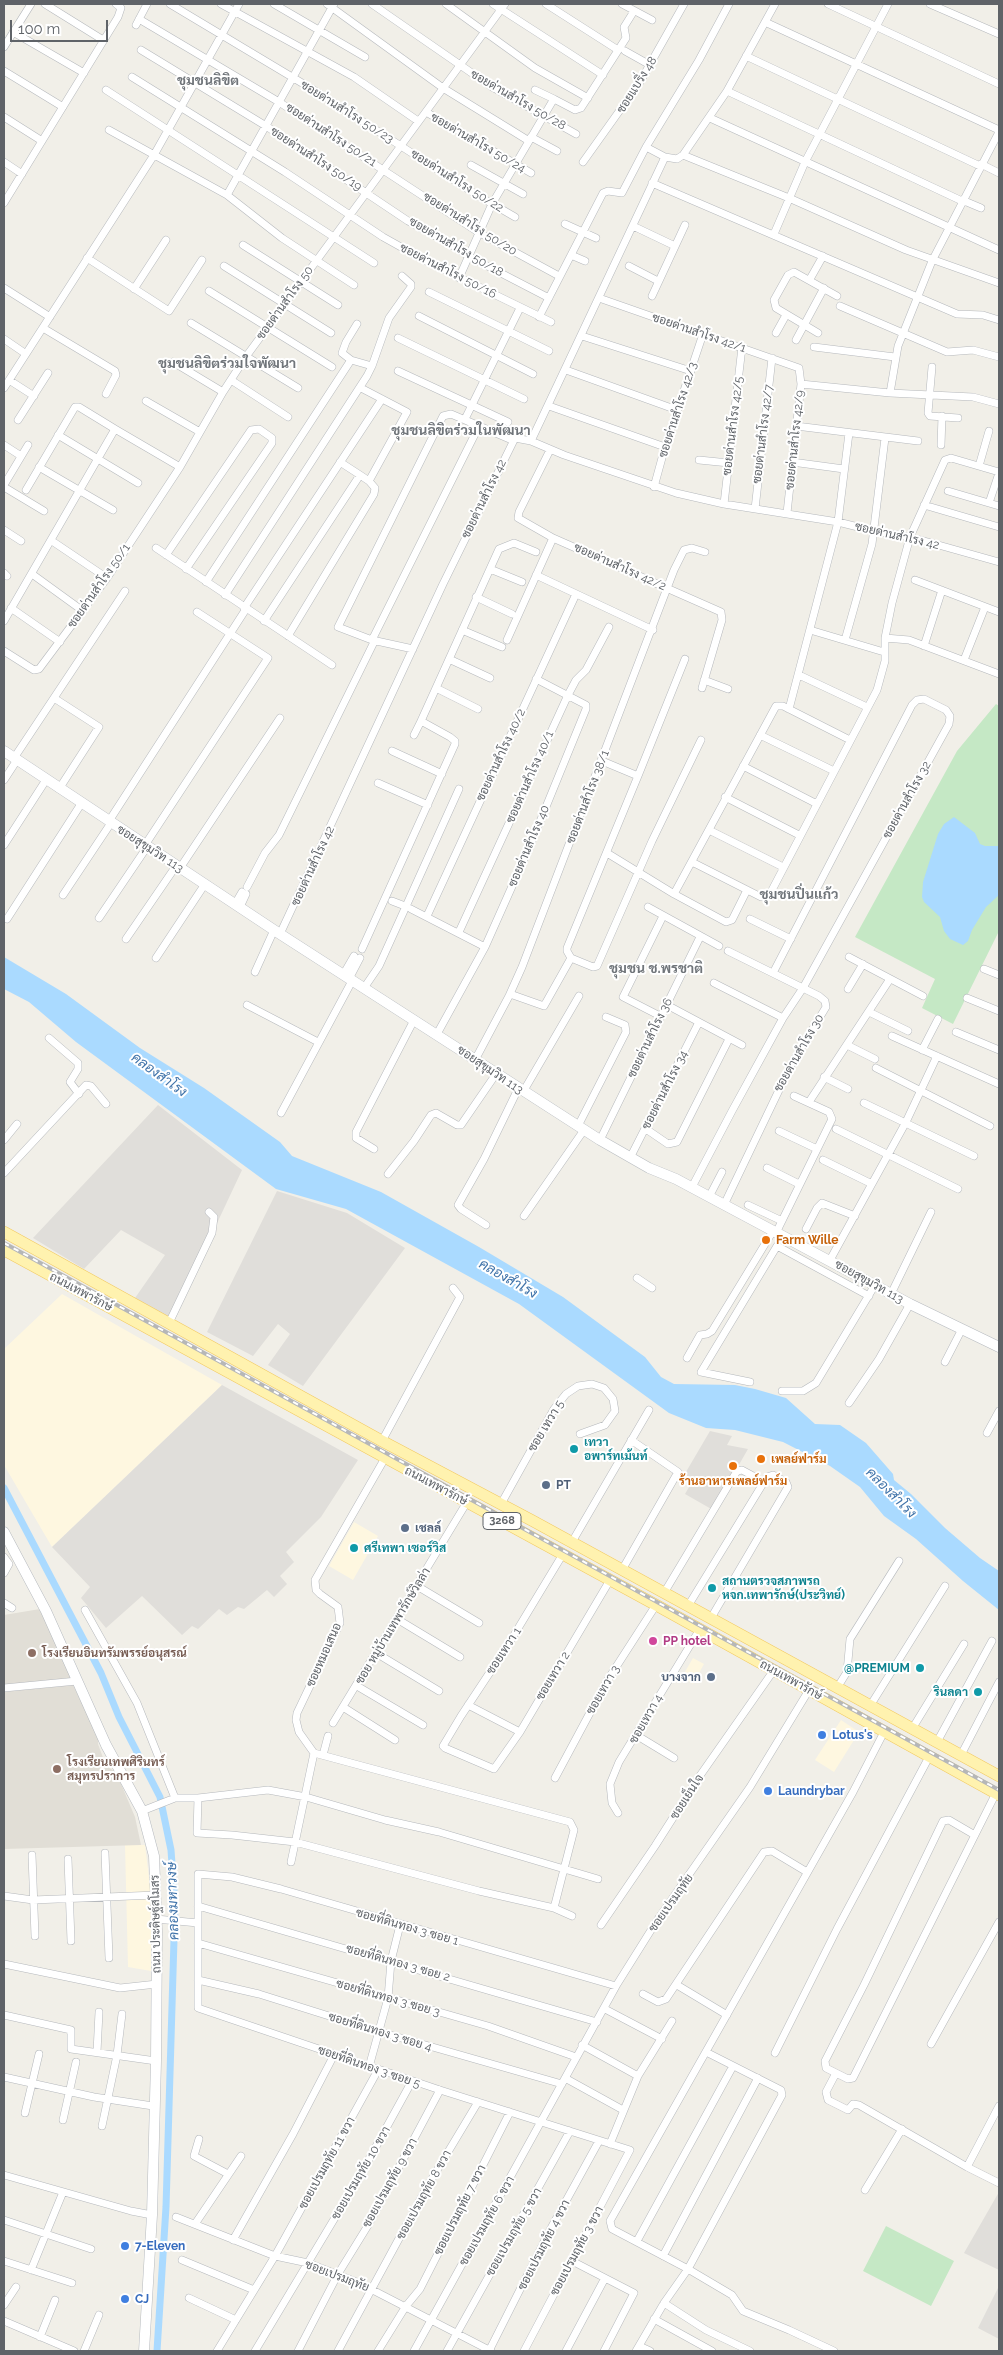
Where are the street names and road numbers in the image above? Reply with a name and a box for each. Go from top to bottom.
street label: ซอยแบริ่ง 48 [614,54,660,116]
street label: ซอยด่านสำโรง 50/28 [468,67,568,133]
street label: ซอยด่านสำโรง 50/23 [298,78,396,146]
street label: ซอยด่านสำโรง 50/21 [283,100,379,170]
street label: ซอยด่านสำโรง 50/24 [428,110,528,176]
street label: ซอยด่านสำโรง 50/19 [267,124,365,194]
street label: ซอยด่านสำโรง 50/22 [408,147,506,215]
street label: ซอยด่านสำโรง 50/20 [420,189,520,259]
street label: ซอยด่านสำโรง 50/18 [406,214,506,280]
street label: ซอยด่านสำโรง 50/16 [397,240,499,302]
street label: ซอยด่านสำโรง 50 [253,263,317,343]
street label: ซอยด่านสำโรง 42/1 [650,310,748,356]
street label: ซอยด่านสำโรง 42/3 [656,360,700,460]
street label: ซอยด่านสำโรง 42/5 [720,376,746,476]
street label: ซอยด่านสำโรง 42/7 [750,384,776,484]
street label: ซอยด่านสำโรง 42/9 [783,389,807,491]
street label: ซอยด่านสำโรง 42 [459,457,509,541]
street label: ซอยด่านสำโรง 42 [853,519,941,553]
street label: ซอยด่านสำโรง 42/2 [572,540,668,594]
street label: ซอยด่านสำโรง 50/1 [65,541,133,631]
street label: ซอยด่านสำโรง 40/2 [473,706,529,804]
street label: ซอยด่านสำโรง 40/1 [503,729,557,825]
street label: ซอยด่านสำโรง 38/1 [564,748,612,846]
street label: ซอยด่านสำโรง 32 [880,759,934,841]
street label: ซอยด่านสำโรง 40 [505,803,553,889]
street label: ซอยสุขุมวิท 113 [114,822,186,876]
street label: ซอยด่านสำโรง 42 [288,824,338,908]
street label: ซอยด่านสำโรง 36 [624,996,676,1080]
street label: ซอยด่านสำโรง 30 [771,1012,827,1094]
street label: ซอยสุขุมวิท 113 [454,1043,526,1097]
street label: ซอยด่านสำโรง 34 [639,1048,691,1132]
street label: ซอยสุขุมวิท 113 [832,1257,906,1307]
street label: ถนนเทพารักษ์ [47,1269,115,1315]
street label: ซอย เทวา 5 [525,1398,567,1454]
street label: ถนนเทพารักษ์ [402,1463,470,1509]
road number: 3268 [483,1512,521,1530]
street label: ซอย หมู่บ้านเทพารักษ์วิลล่า [352,1565,434,1687]
street label: ซอยหมอเสนอ [303,1621,345,1689]
street label: ซอยเทวา 1 [484,1625,524,1677]
street label: ซอยเทวา 2 [533,1649,573,1703]
street label: ถนนเทพารักษ์ [757,1657,825,1703]
street label: ซอยเทวา 3 [583,1663,623,1717]
street label: ซอยเทวา 4 [626,1692,666,1746]
street label: ซอยเย็นใจ [667,1772,707,1822]
street label: ซอยเปรมฤทัย [646,1871,696,1935]
street label: ถนน ประดิษฐ์สโมสร [148,1875,164,1973]
street label: ซอยที่ดินทอง 3 ซอย 1 [354,1905,460,1949]
street label: ซอยที่ดินทอง 3 ซอย 2 [344,1941,452,1985]
street label: ซอยที่ดินทอง 3 ซอย 3 [334,1976,442,2020]
street label: ซอยที่ดินทอง 3 ซอย 4 [326,2009,434,2055]
street label: ซอยที่ดินทอง 3 ซอย 5 [316,2043,422,2091]
street label: ซอยเปรมฤทัย 11 ขวา [296,2114,358,2212]
street label: ซอยเปรมฤทัย 10 ขวา [328,2124,394,2222]
street label: ซอยเปรมฤทัย 9 ขวา [359,2136,421,2230]
street label: ซอยเปรมฤทัย 8 ขวา [393,2148,455,2242]
street label: ซอยเปรมฤทัย 7 ขวา [431,2162,489,2258]
street label: ซอยเปรมฤทัย 6 ขวา [456,2174,518,2268]
street label: ซอยเปรมฤทัย 5 ขวา [483,2185,545,2279]
street label: ซอยเปรมฤทัย 4 ขวา [515,2197,573,2293]
street label: ซอยเปรมฤทัย 3 ขวา [547,2204,607,2298]
street label: ซอยเปรมฤทัย [303,2257,371,2295]

